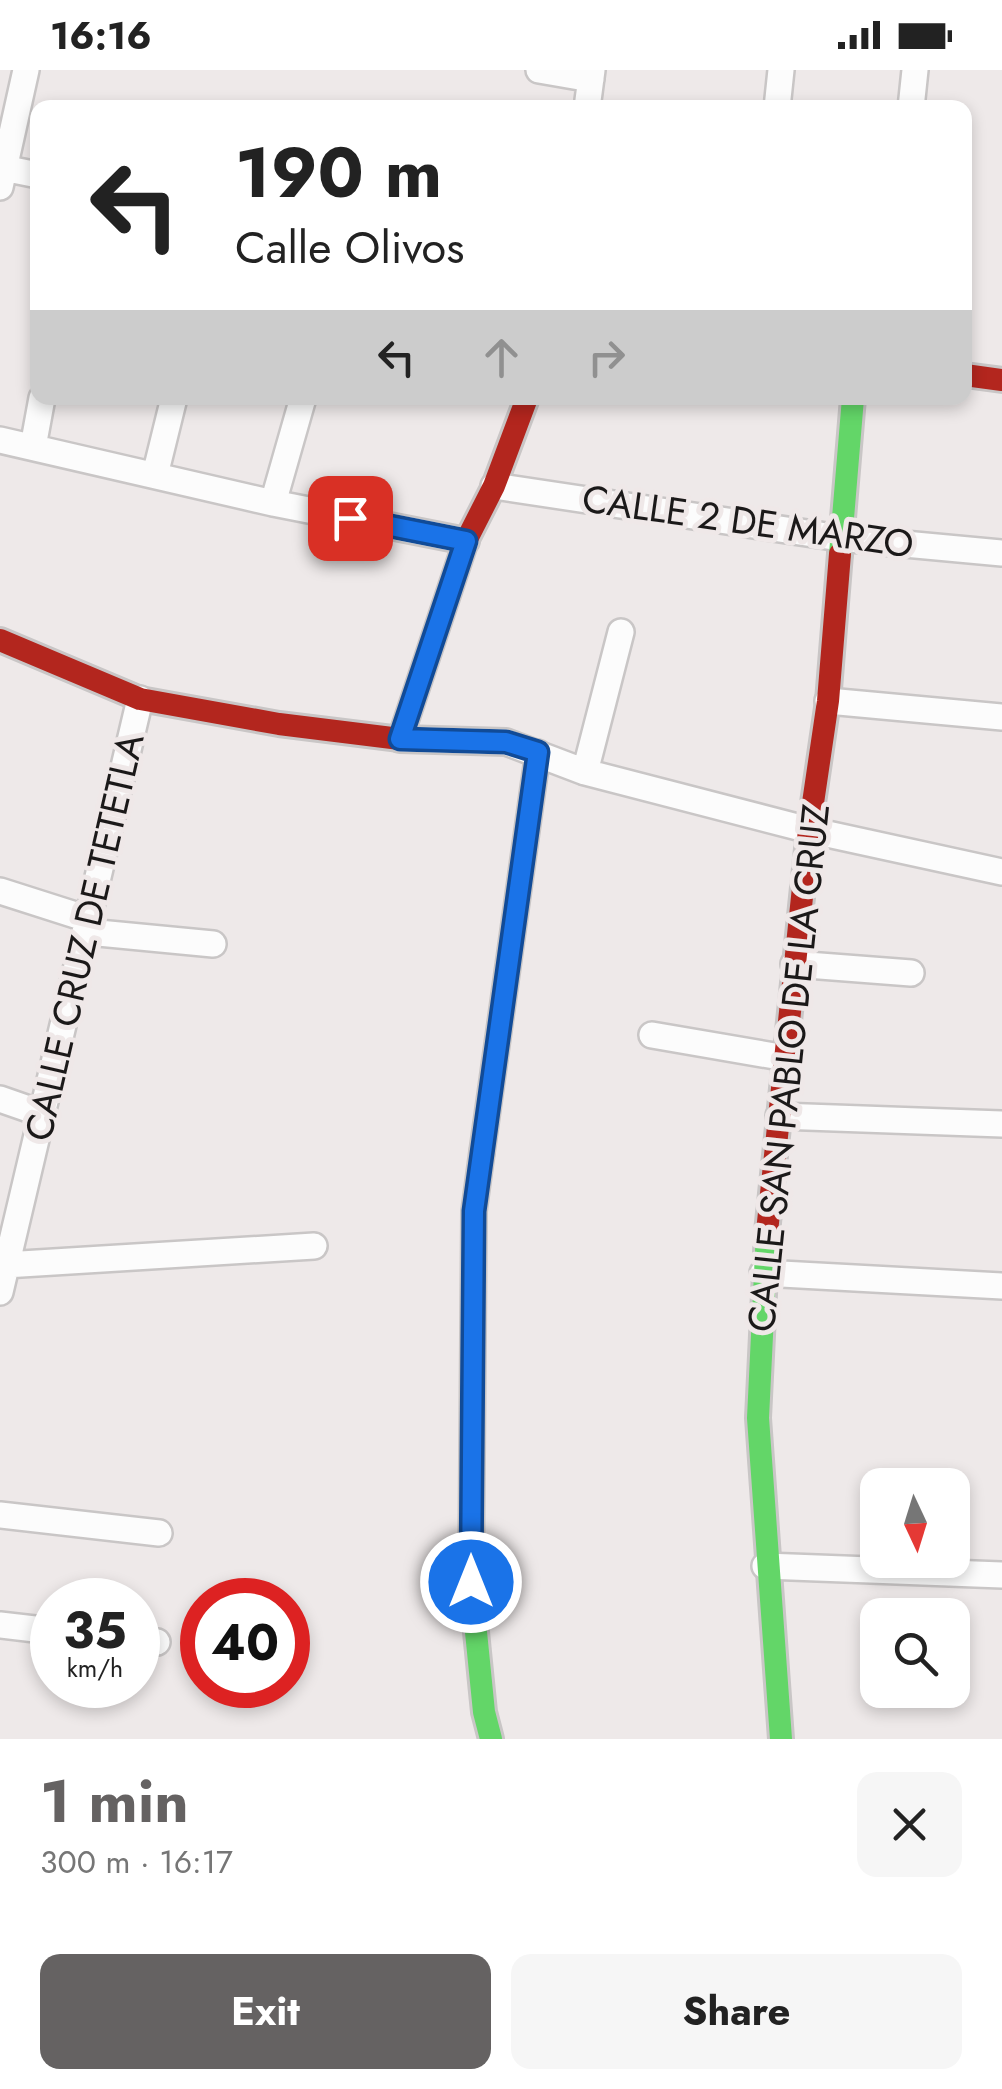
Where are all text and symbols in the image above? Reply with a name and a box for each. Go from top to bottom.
text: 16:16 [50,8,152,63]
text: 190 m [235,122,442,223]
icon: left [70,140,200,270]
text: Calle Olivos [235,215,464,280]
icon: left [369,330,424,385]
icon: ahead [474,330,529,385]
icon: right [579,330,634,385]
street label: CALLE 2 DE MARZO [579,471,917,571]
pin [308,476,393,561]
icon: arrive [323,491,378,546]
street label: CALLE CRUZ DE TETETLA [10,728,158,1146]
street label: CALLE SAN PABLO DE LA CRUZ [733,801,843,1335]
north arrow [860,1468,970,1578]
map controls [860,1468,970,1708]
position arrow [419,1530,523,1634]
speed limit sign: 40 [180,1578,310,1708]
text: 35 [63,1594,127,1667]
button: search [860,1598,970,1708]
text: km/h [67,1650,123,1686]
text: 1 min [40,1758,189,1845]
button: close [857,1772,962,1877]
text: 300 m · 16:17 [40,1839,233,1885]
button: Exit [40,1954,491,2069]
button: Share [511,1954,962,2069]

